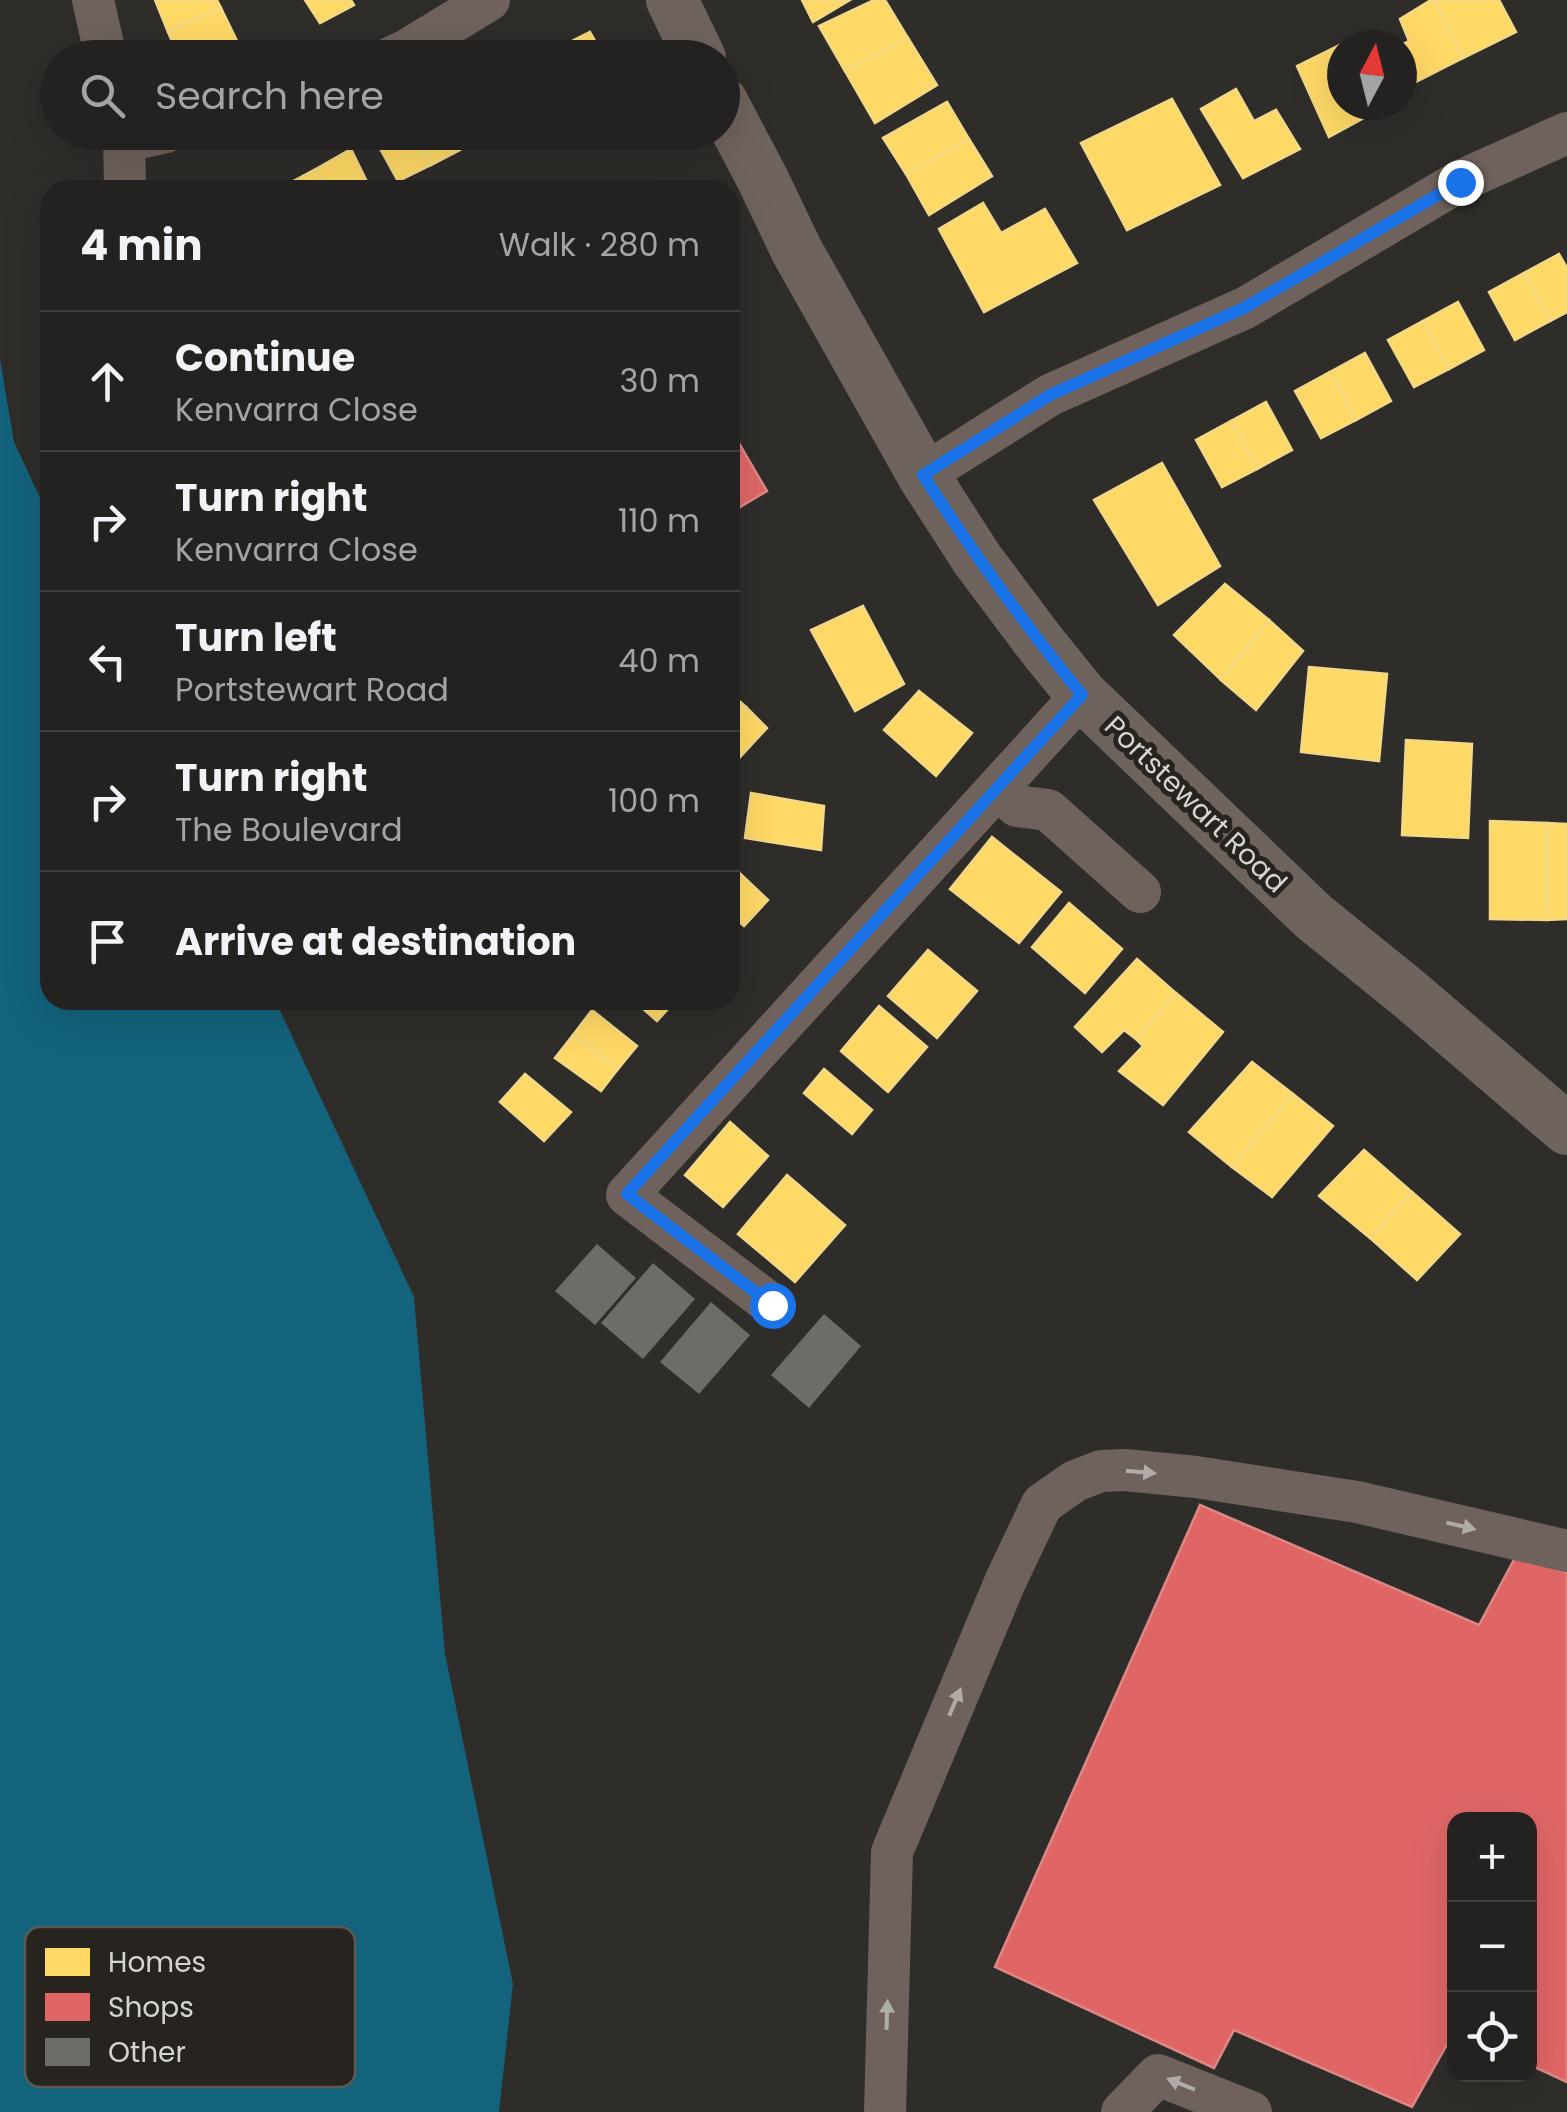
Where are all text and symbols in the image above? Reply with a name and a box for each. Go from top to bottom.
north arrow [1327,30,1417,120]
search box [40,40,740,150]
icon: search [75,68,130,123]
text: Search here [155,69,384,122]
route end [1438,160,1484,206]
text: 4 min [80,216,203,275]
text: Walk · 280 m [499,222,700,267]
text: Continue [175,331,355,384]
icon: ahead [80,354,135,409]
text: 30 m [620,358,700,403]
text: Kenvarra Close [175,387,418,432]
text: Turn right [175,471,367,524]
icon: right [80,494,135,549]
text: 110 m [618,498,700,543]
text: Kenvarra Close [175,527,418,572]
text: Turn left [175,611,337,664]
icon: left [80,634,135,689]
text: 40 m [618,638,700,683]
text: Portstewart Road [175,667,449,712]
street label: Portstewart Road [1096,707,1295,902]
text: Turn right [175,751,367,804]
icon: right [80,774,135,829]
text: 100 m [608,778,700,823]
text: The Boulevard [175,807,403,852]
icon: arrive [80,914,135,969]
text: Arrive at destination [175,915,576,968]
route start [750,1283,796,1329]
one-way arrow [1126,1464,1157,1480]
one-way arrow [1446,1519,1477,1534]
one-way arrow [947,1687,963,1717]
map controls [1447,1812,1537,2082]
button: + [1447,1812,1537,1902]
button: − [1447,1902,1537,1992]
legend [25,1927,355,2087]
text: Homes [108,1943,206,1982]
text: Shops [108,1988,194,2027]
button: locate [1447,1992,1537,2082]
one-way arrow [879,1998,895,2030]
text: Other [108,2033,186,2072]
one-way arrow [1165,2076,1195,2091]

